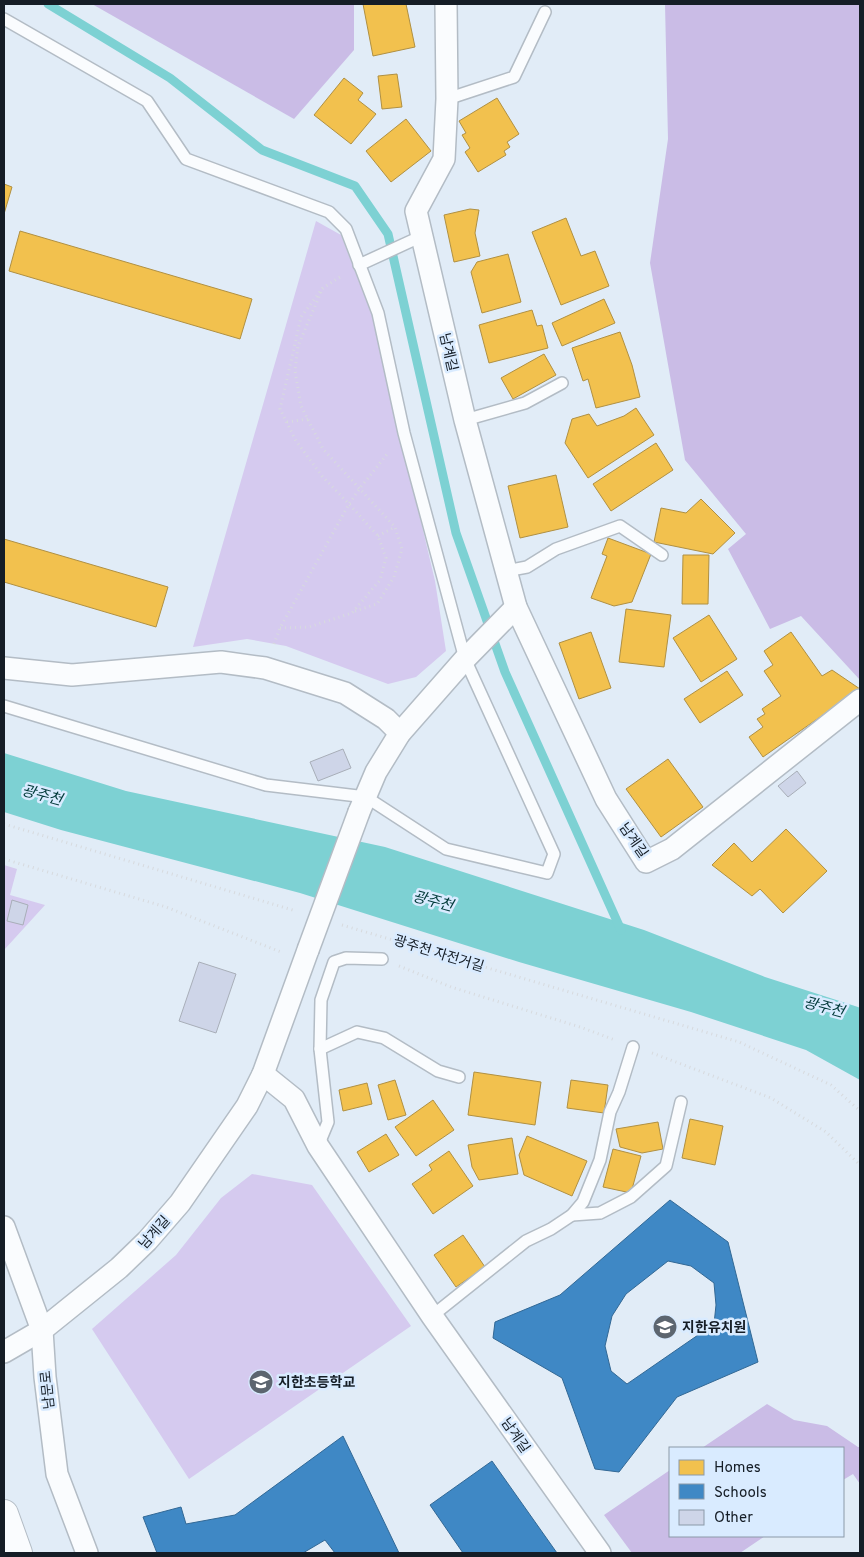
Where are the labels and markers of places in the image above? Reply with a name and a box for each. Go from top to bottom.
school or university icon: 지한유치원 [652,1314,678,1340]
place label: 지한유치원 [682,1319,746,1337]
school or university icon: 지한초등학교 [248,1369,274,1395]
place label: 지한초등학교 [278,1374,355,1392]

